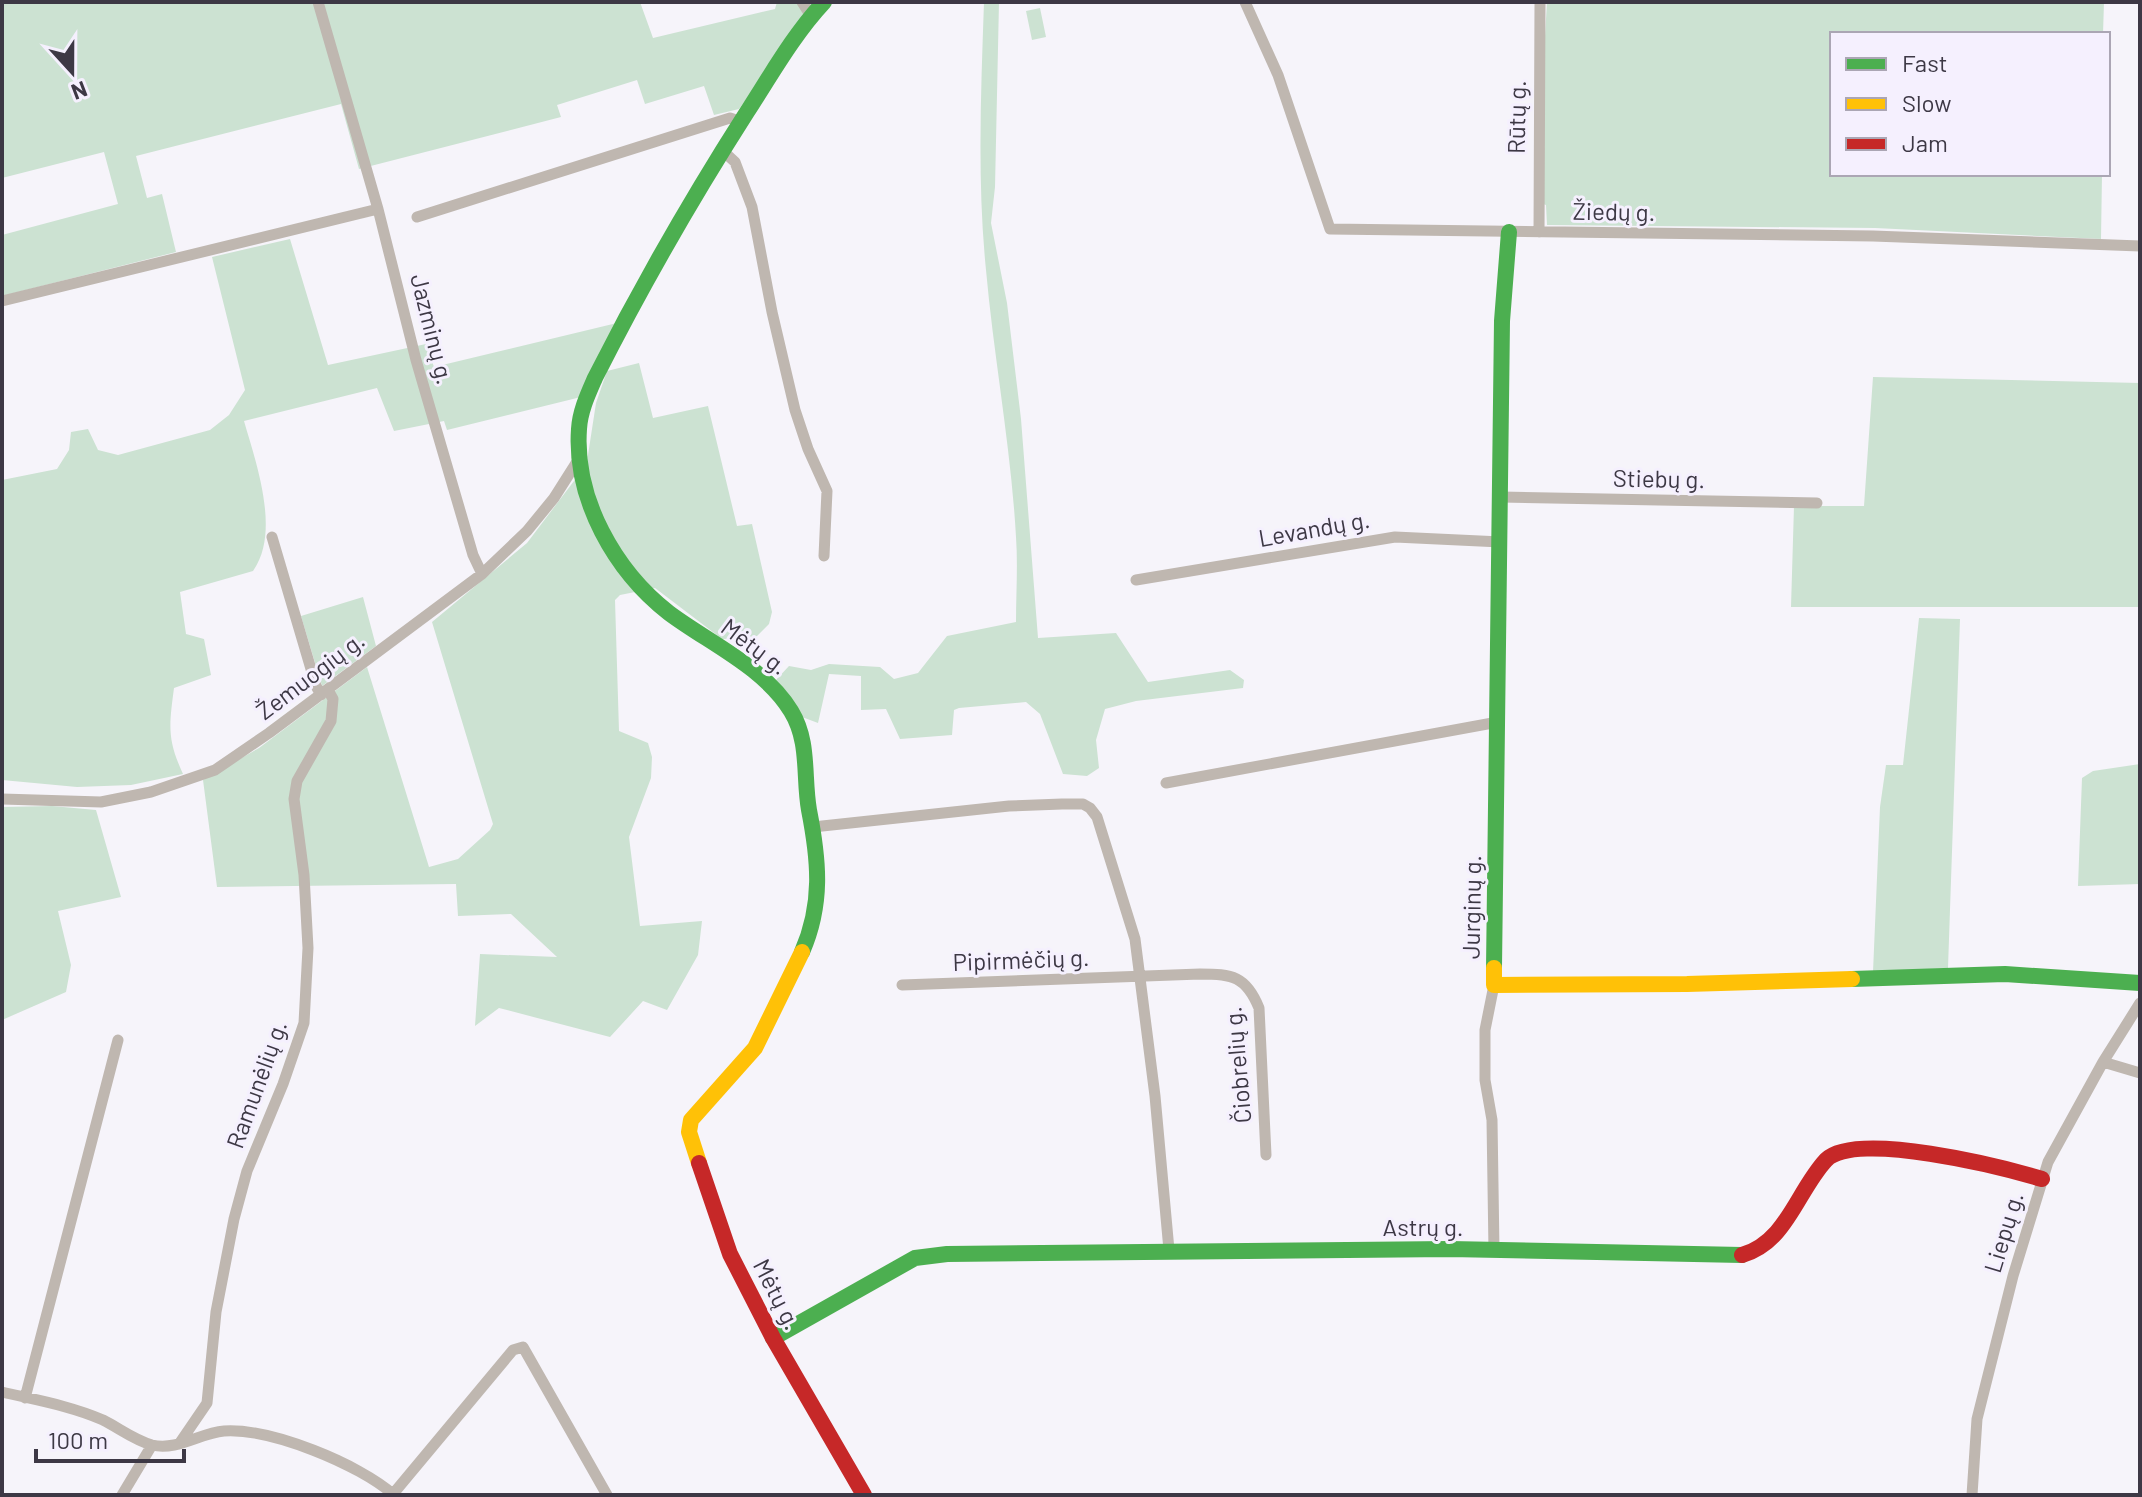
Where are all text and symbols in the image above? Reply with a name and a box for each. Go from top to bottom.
north arrow [32,32,112,112]
legend [1830,32,2110,176]
text: Fast [1902,48,1947,77]
text: N [68,77,91,106]
street label: Rūtų g. [1501,80,1531,154]
text: Slow [1902,88,1951,117]
text: Jam [1902,128,1948,157]
street label: Žiedų g. [1573,196,1655,226]
street label: Jazminų g. [405,271,461,387]
street label: Stiebų g. [1613,463,1705,493]
street label: Levandų g. [1256,504,1372,552]
street label: Mėtų g. [716,612,794,680]
street label: Žemuogių g. [250,625,370,725]
street label: Jurginų g. [1456,855,1486,959]
street label: Pipirmėčių g. [952,942,1090,976]
street label: Čiobrelių g. [1217,1005,1257,1125]
street label: Ramunėlių g. [219,1016,293,1152]
street label: Liepų g. [1977,1188,2029,1276]
street label: Astrų g. [1383,1212,1463,1241]
street label: Mėtų g. [748,1254,808,1334]
scale bar [36,1413,184,1463]
text: 100 m [48,1425,108,1454]

